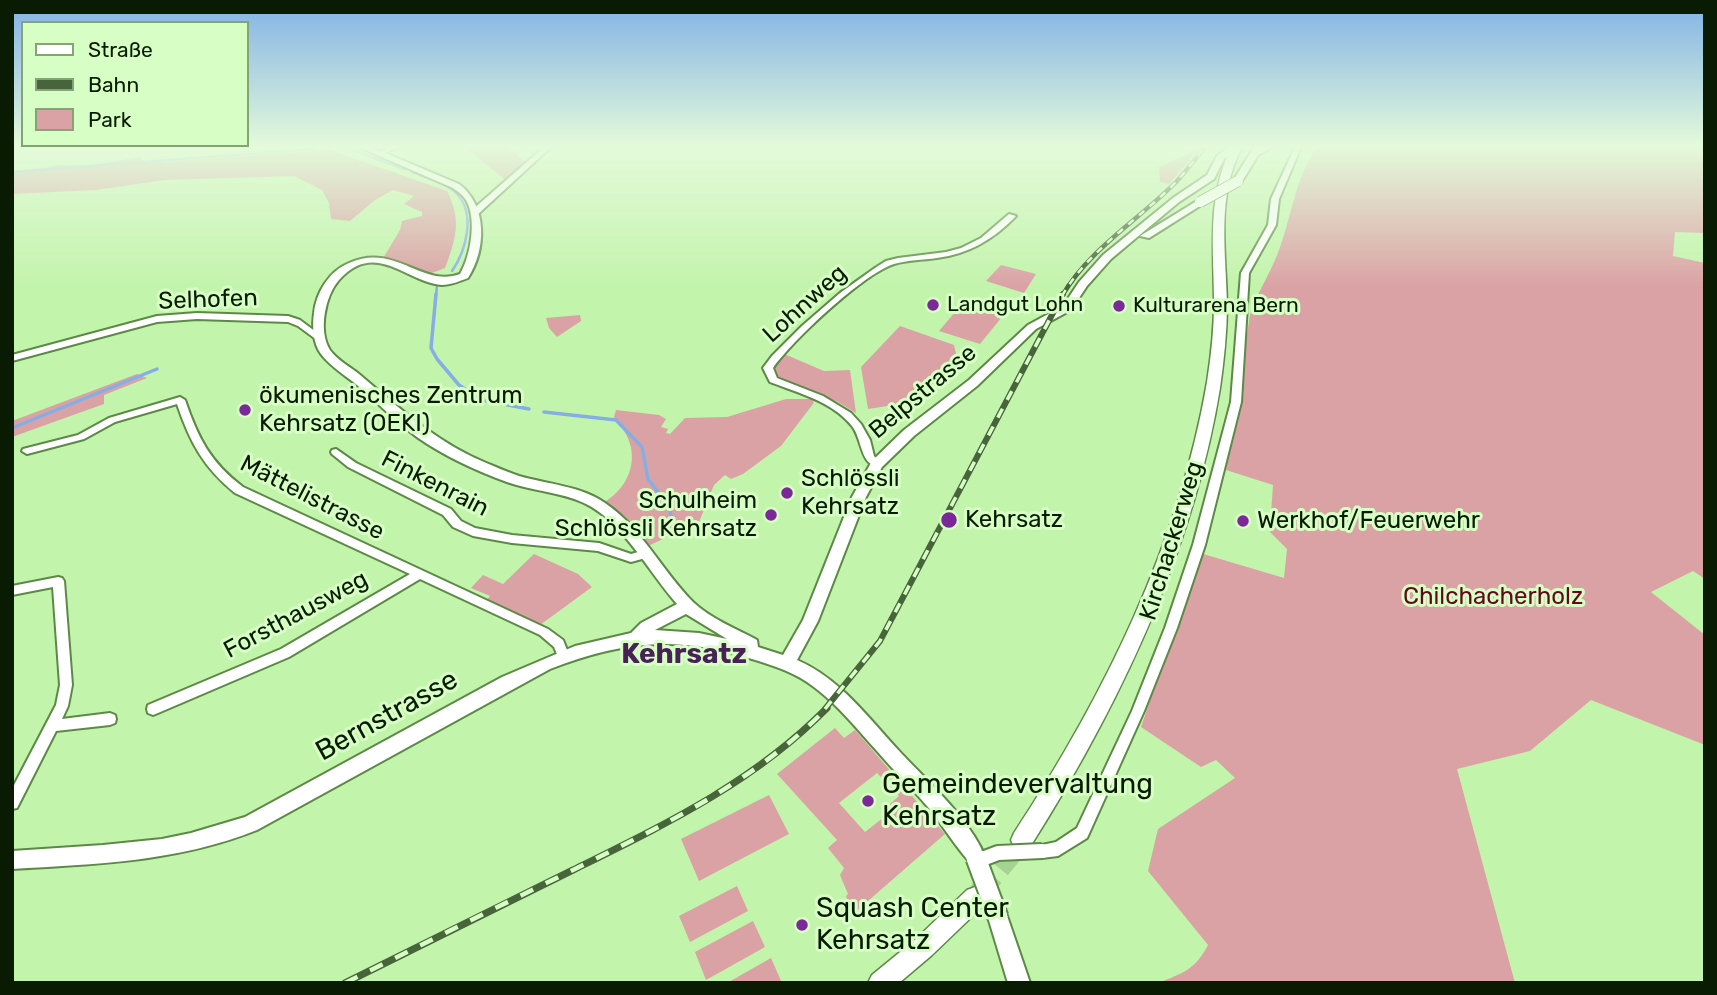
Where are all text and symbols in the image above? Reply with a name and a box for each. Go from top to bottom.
legend [21,21,248,147]
text: Straße [88,37,153,62]
text: Bahn [88,72,139,97]
text: Park [88,107,132,132]
street label: Lohnweg [757,259,853,349]
street label: Selhofen [158,284,258,316]
place label: Landgut Lohn [947,292,1083,318]
place label: Kulturarena Bern [1133,293,1299,319]
marker: Landgut Lohn [925,297,941,313]
marker: Kulturarena Bern [1111,298,1127,314]
street label: Belpstrasse [863,339,983,445]
place label: ökumenisches Zentrum Kehrsatz (OEKI) [259,382,523,438]
marker: ökumenisches Zentrum Kehrsatz (OEKI) [237,402,253,418]
street label: Finkenrain [376,445,494,523]
street label: Mättelistrasse [235,449,389,547]
street label: Kirchackerweg [1134,458,1210,624]
place label: Schlössli Kehrsatz [801,465,900,521]
marker: Schlössli Kehrsatz [779,485,795,501]
place label: Schulheim Schlössli Kehrsatz [555,487,757,543]
place label: Kehrsatz [965,506,1063,534]
marker: Schulheim Schlössli Kehrsatz [763,507,779,523]
place label: Werkhof/Feuerwehr [1257,507,1480,535]
marker: Kehrsatz [939,510,959,530]
marker: Werkhof/Feuerwehr [1235,513,1251,529]
street label: Forsthausweg [219,565,373,665]
park label: Chilchacherholz [1403,583,1583,611]
district label: Kehrsatz [621,638,747,672]
street label: Bernstrasse [310,663,464,769]
place label: Gemeindevervaltung Kehrsatz [882,768,1153,834]
marker: Gemeindevervaltung Kehrsatz [860,793,876,809]
place label: Squash Center Kehrsatz [816,892,1009,958]
marker: Squash Center Kehrsatz [794,917,810,933]

